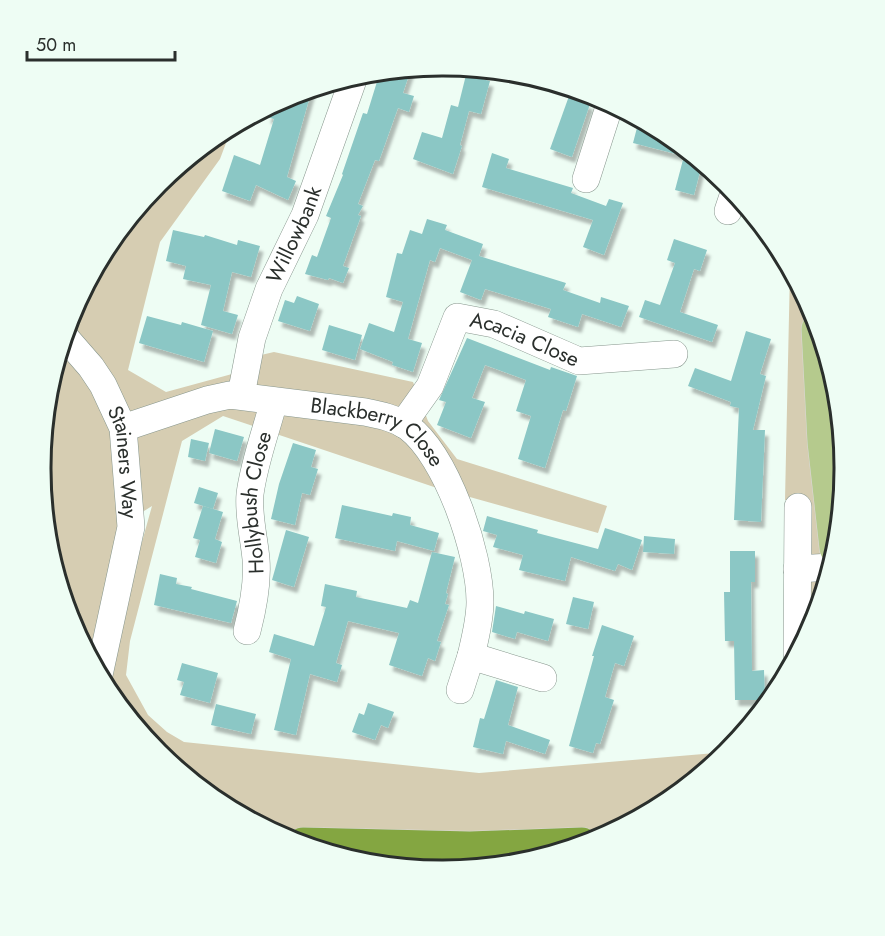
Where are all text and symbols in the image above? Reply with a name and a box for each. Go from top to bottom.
scale bar [27,24,176,62]
text: 50 m [36,32,76,58]
street label: Willowbank [259,181,329,288]
street label: Acacia Close [467,305,584,374]
street label: Blackberry Close [309,390,451,472]
street label: Stainers Way [100,401,145,520]
street label: Hollybush Close [235,427,279,574]

